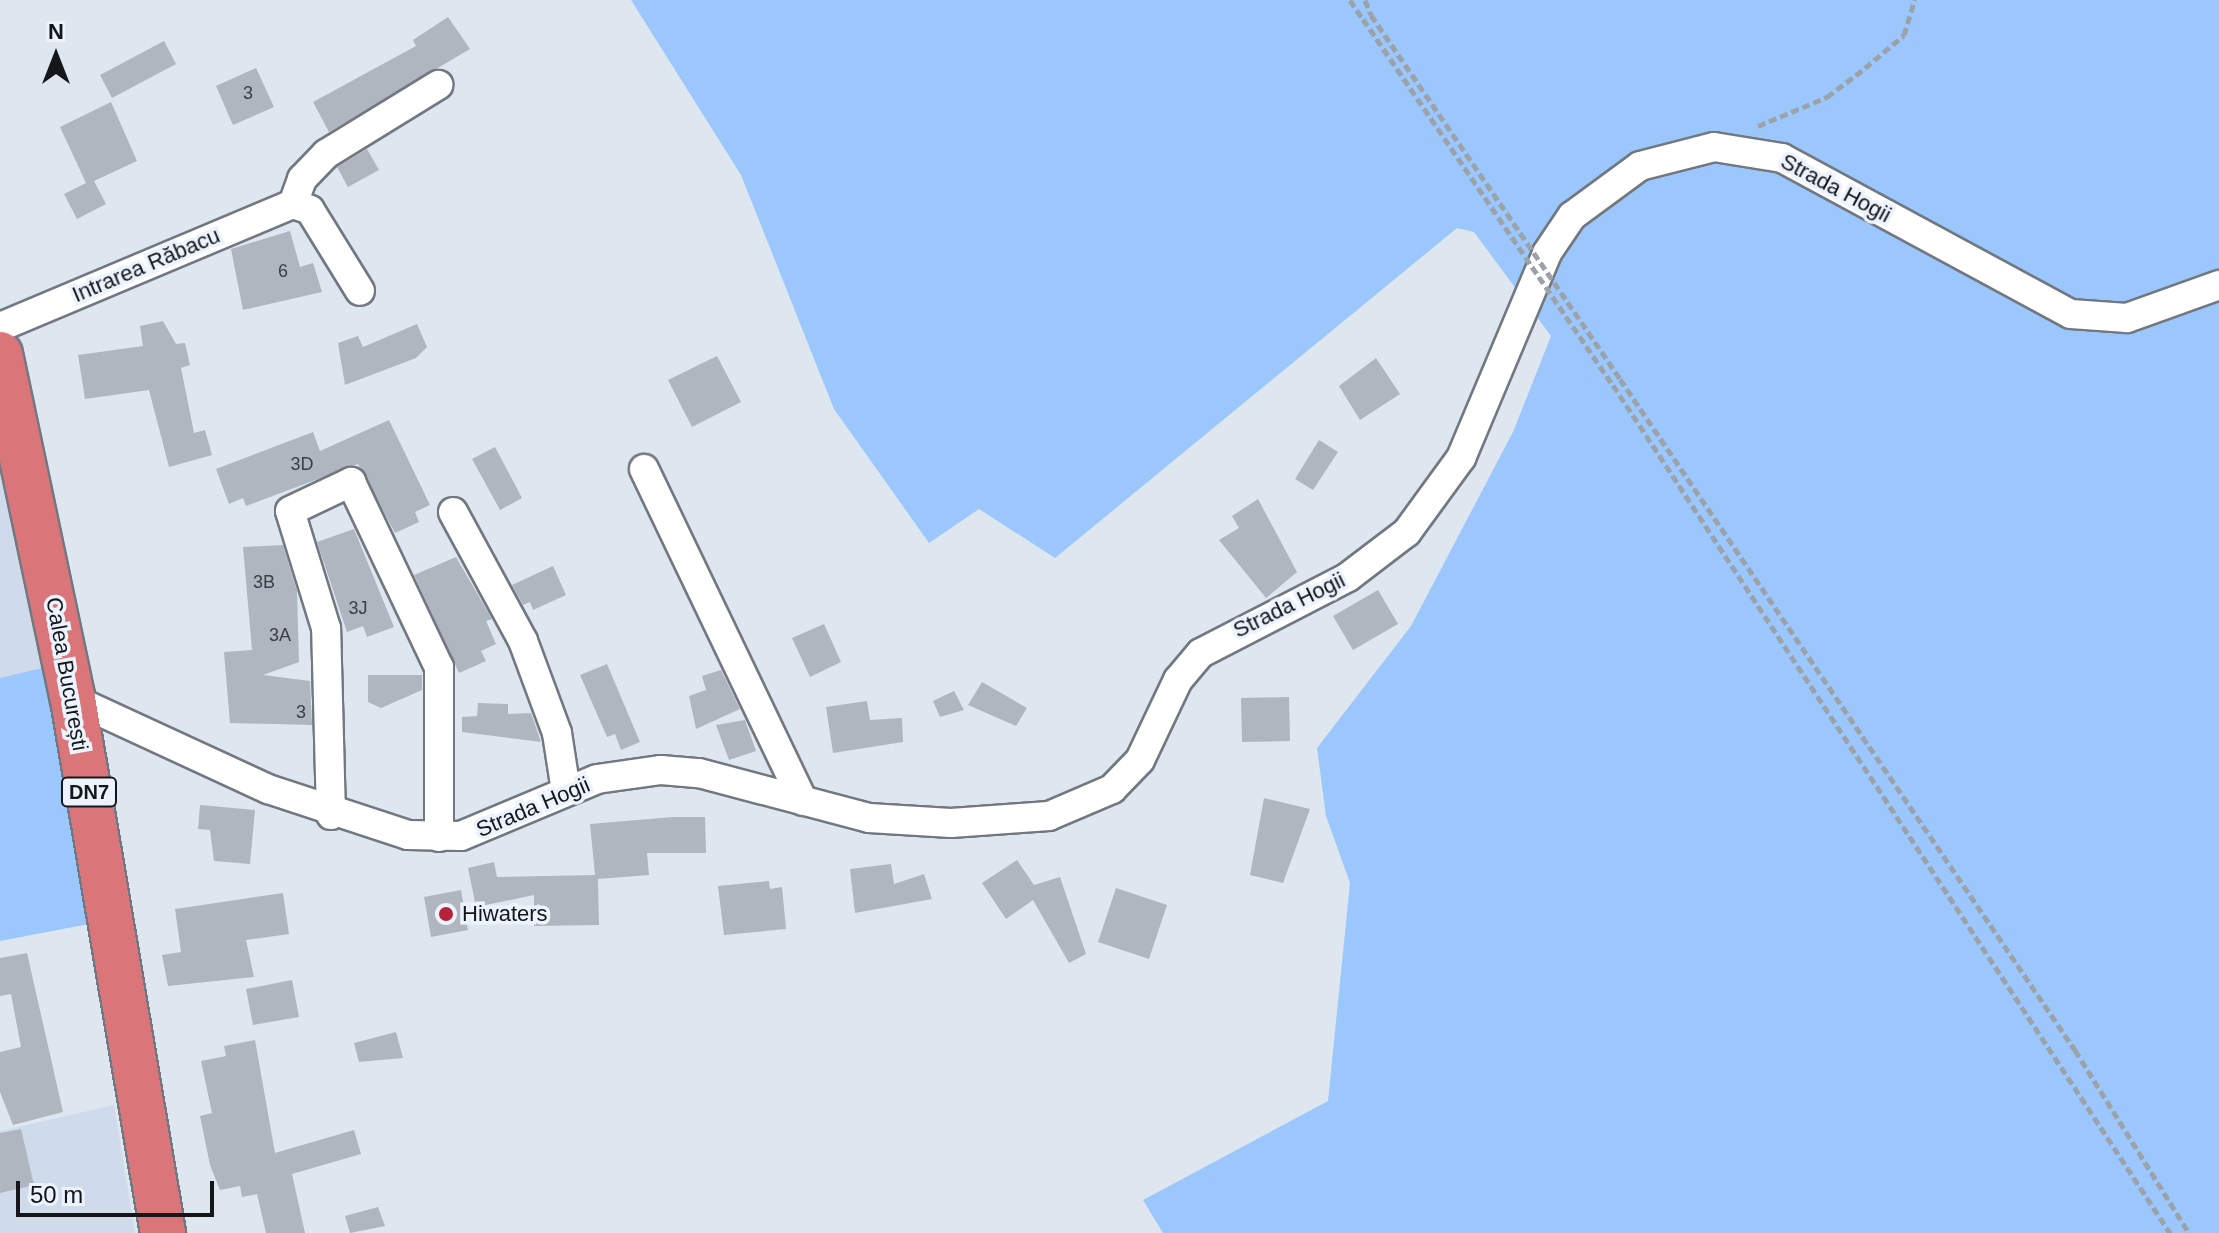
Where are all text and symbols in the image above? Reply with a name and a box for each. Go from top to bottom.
north arrow [16,16,96,96]
text: N [48,19,64,44]
house number: 3 [243,82,253,104]
street label: Strada Hogii [1776,148,1896,228]
street label: Intrarea Răbacu [68,222,224,308]
house number: 6 [278,260,288,282]
house number: 3D [290,453,314,475]
street label: Strada Hogii [1229,567,1349,643]
house number: 3B [253,571,275,593]
street label: Calea București [41,595,93,753]
house number: 3J [348,597,368,619]
house number: 3A [269,624,291,646]
house number: 3 [296,701,306,723]
street label: Strada Hogii [472,771,594,843]
road number: DN7 [59,776,119,808]
place label: Hiwaters [462,901,548,927]
marker: Hiwaters [437,905,455,923]
scale bar [20,1165,218,1215]
text: 50 m [30,1181,83,1208]

